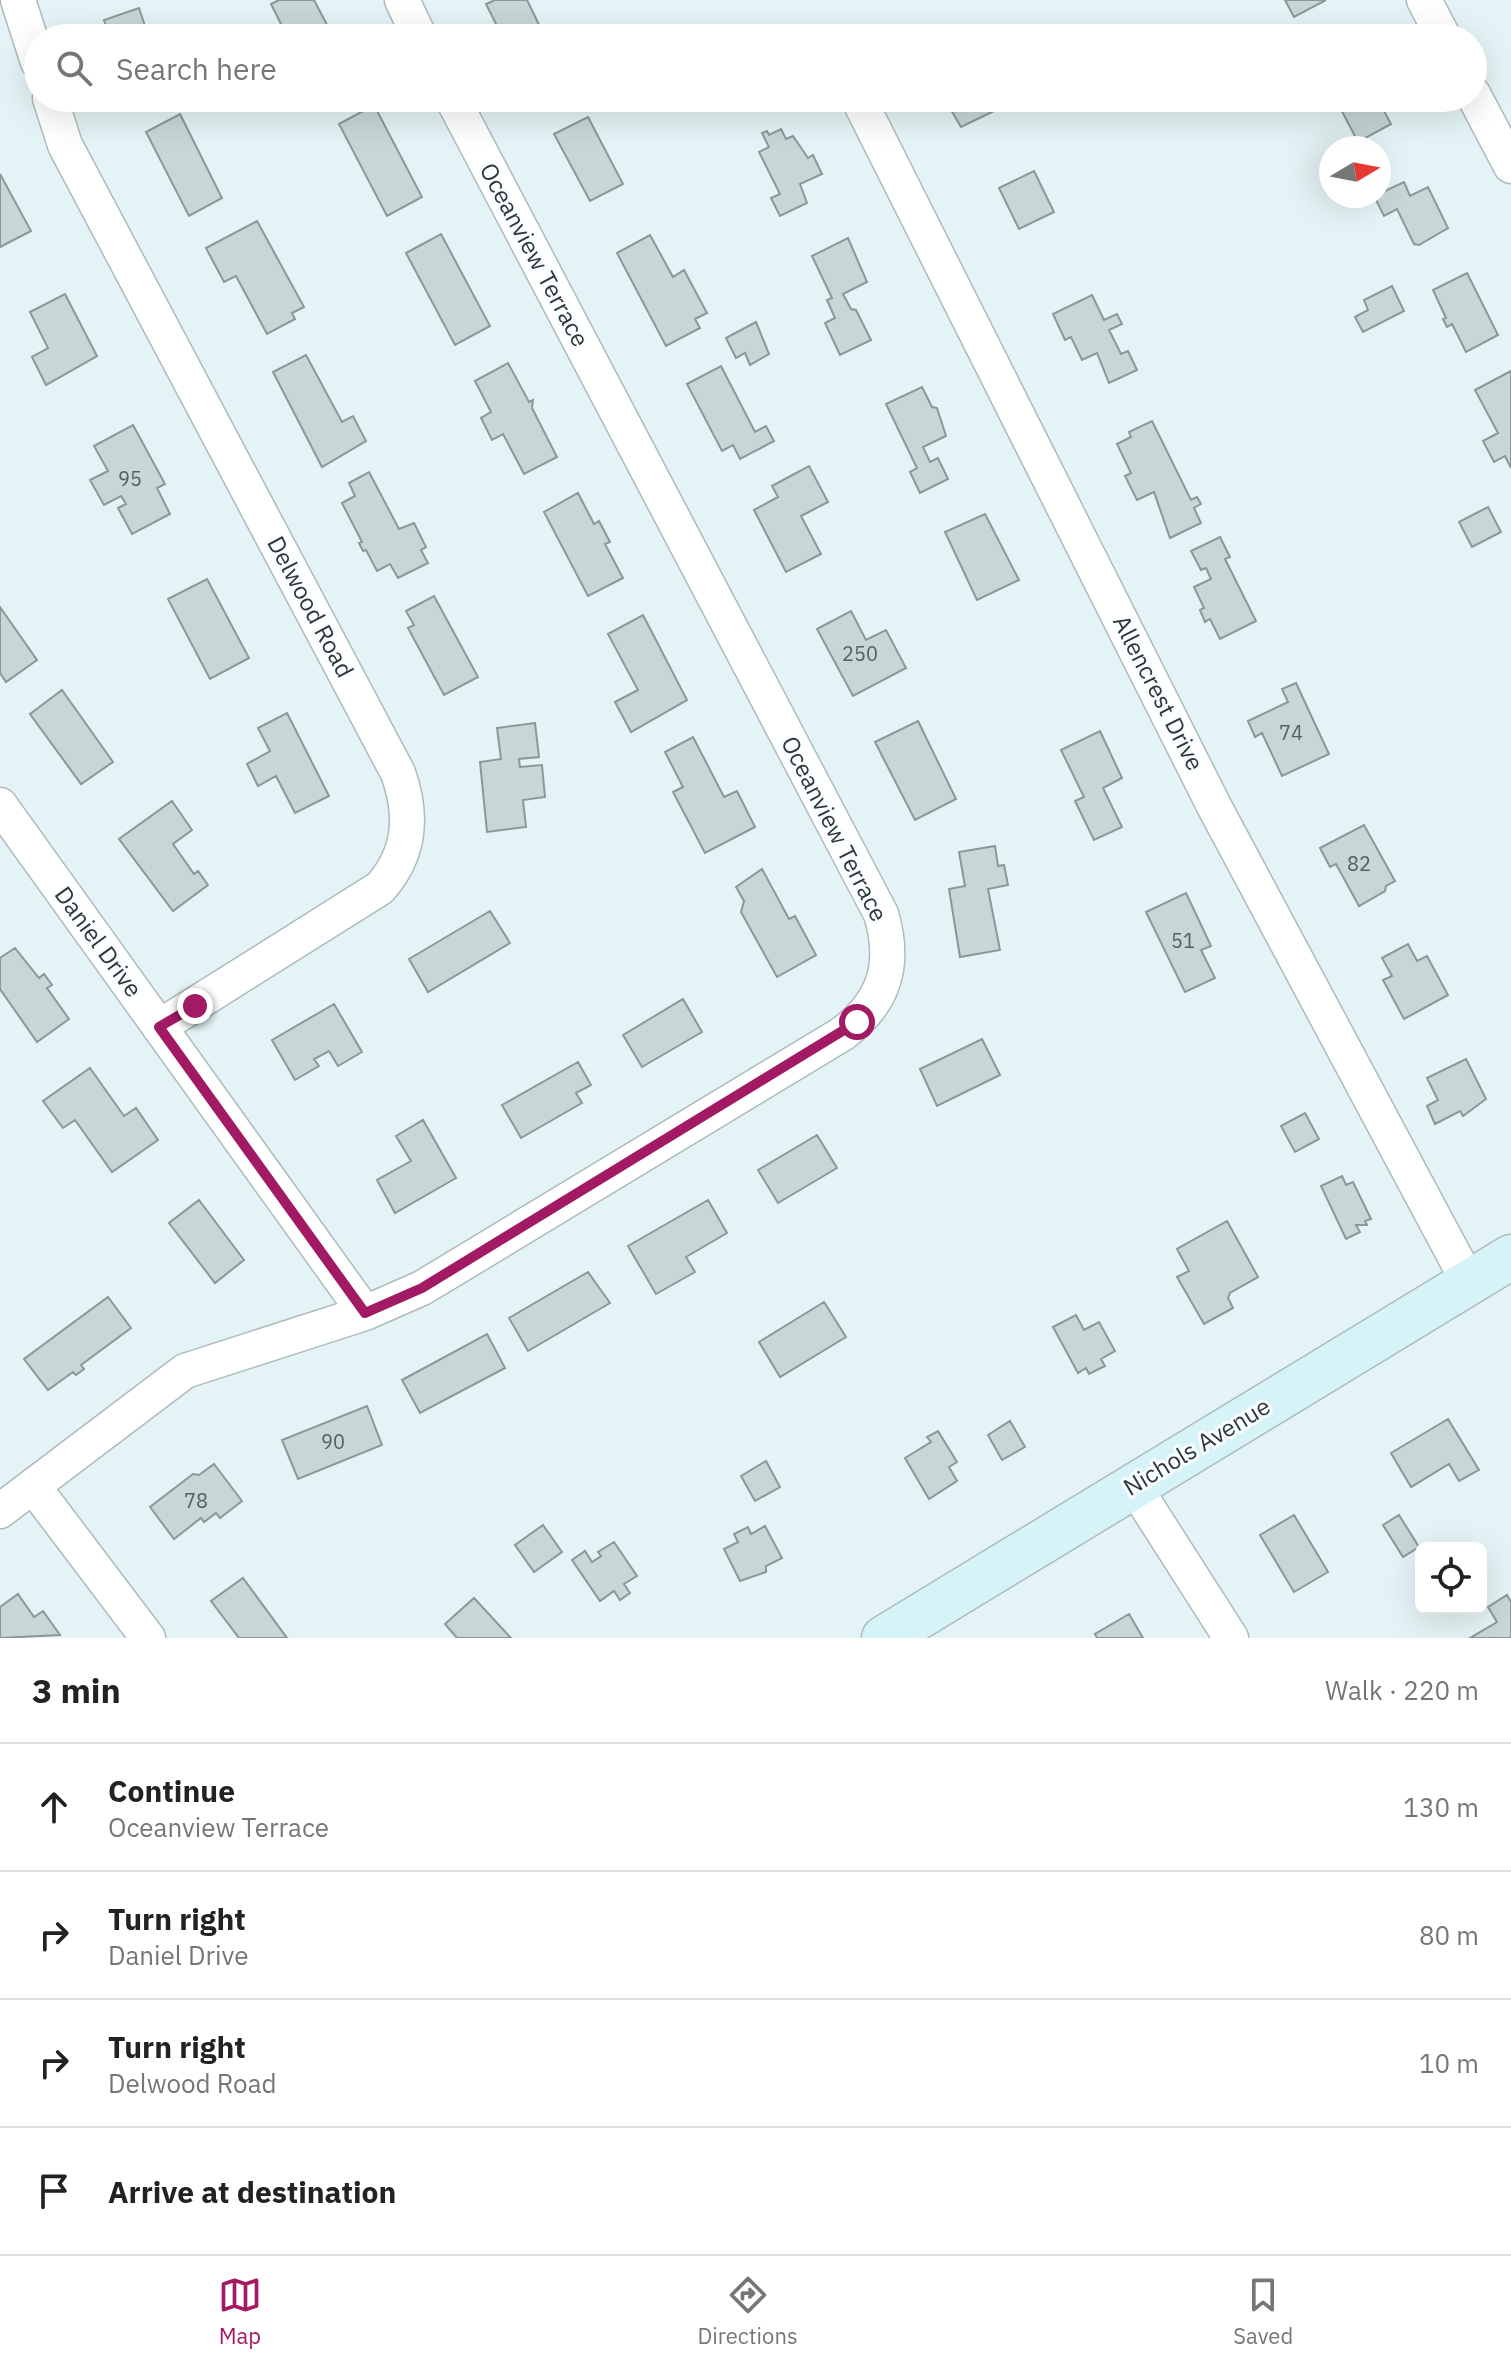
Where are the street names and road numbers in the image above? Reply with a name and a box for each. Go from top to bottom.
street label: Oceanview Terrace [473,157,597,352]
street label: Delwood Road [260,530,362,683]
street label: Allencrest Drive [1106,609,1212,776]
street label: Oceanview Terrace [774,730,895,927]
street label: Daniel Drive [48,880,150,1003]
street label: Nichols Avenue [1117,1390,1276,1503]

